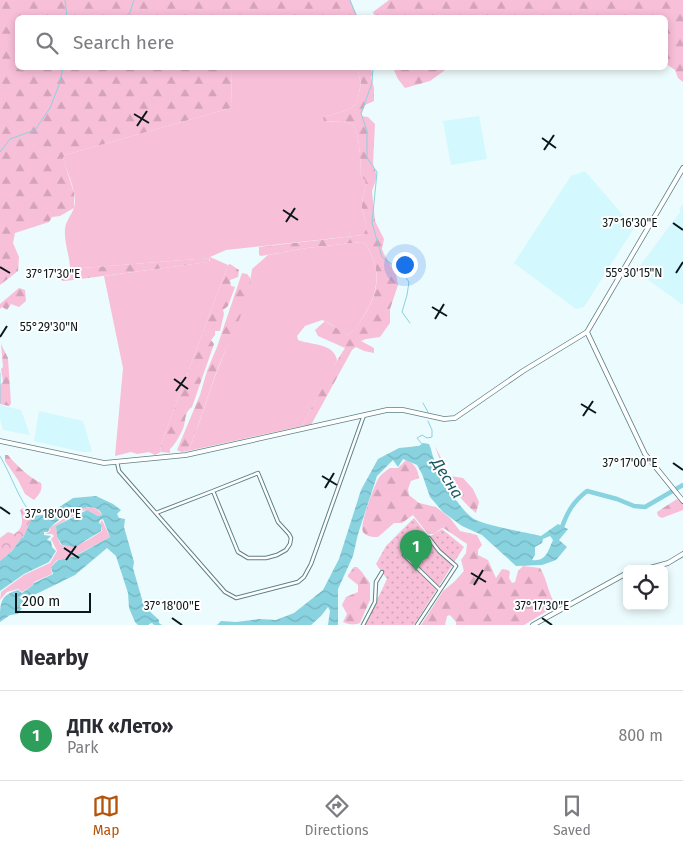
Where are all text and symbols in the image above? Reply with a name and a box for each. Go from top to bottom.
search box [15,15,668,70]
icon: search [33,29,61,57]
text: Search here [73,31,174,54]
text: 37°16'30"E [602,216,658,230]
your location [392,252,418,278]
text: 55°30'15"N [605,266,663,280]
text: 37°17'30"E [26,267,80,281]
text: 55°29'30"N [20,320,78,334]
water label: Десна [427,453,467,502]
text: 37°17'00"E [602,456,658,470]
text: 37°18'00"E [25,507,81,521]
pin: 1 [400,530,432,571]
map controls [623,565,668,610]
button: locate [623,565,668,610]
scale bar [15,590,91,613]
text: 200 m [22,593,60,610]
text: 37°18'00"E [144,599,200,613]
text: 37°17'30"E [515,599,569,613]
text: Nearby [20,645,88,671]
text: ДПК «Лето» [67,715,173,738]
text: 1 [32,726,40,745]
text: 800 m [618,726,663,745]
text: Park [67,738,99,757]
tab: Map [92,792,120,839]
tab: Directions [304,792,369,839]
tab: Saved [553,792,591,839]

